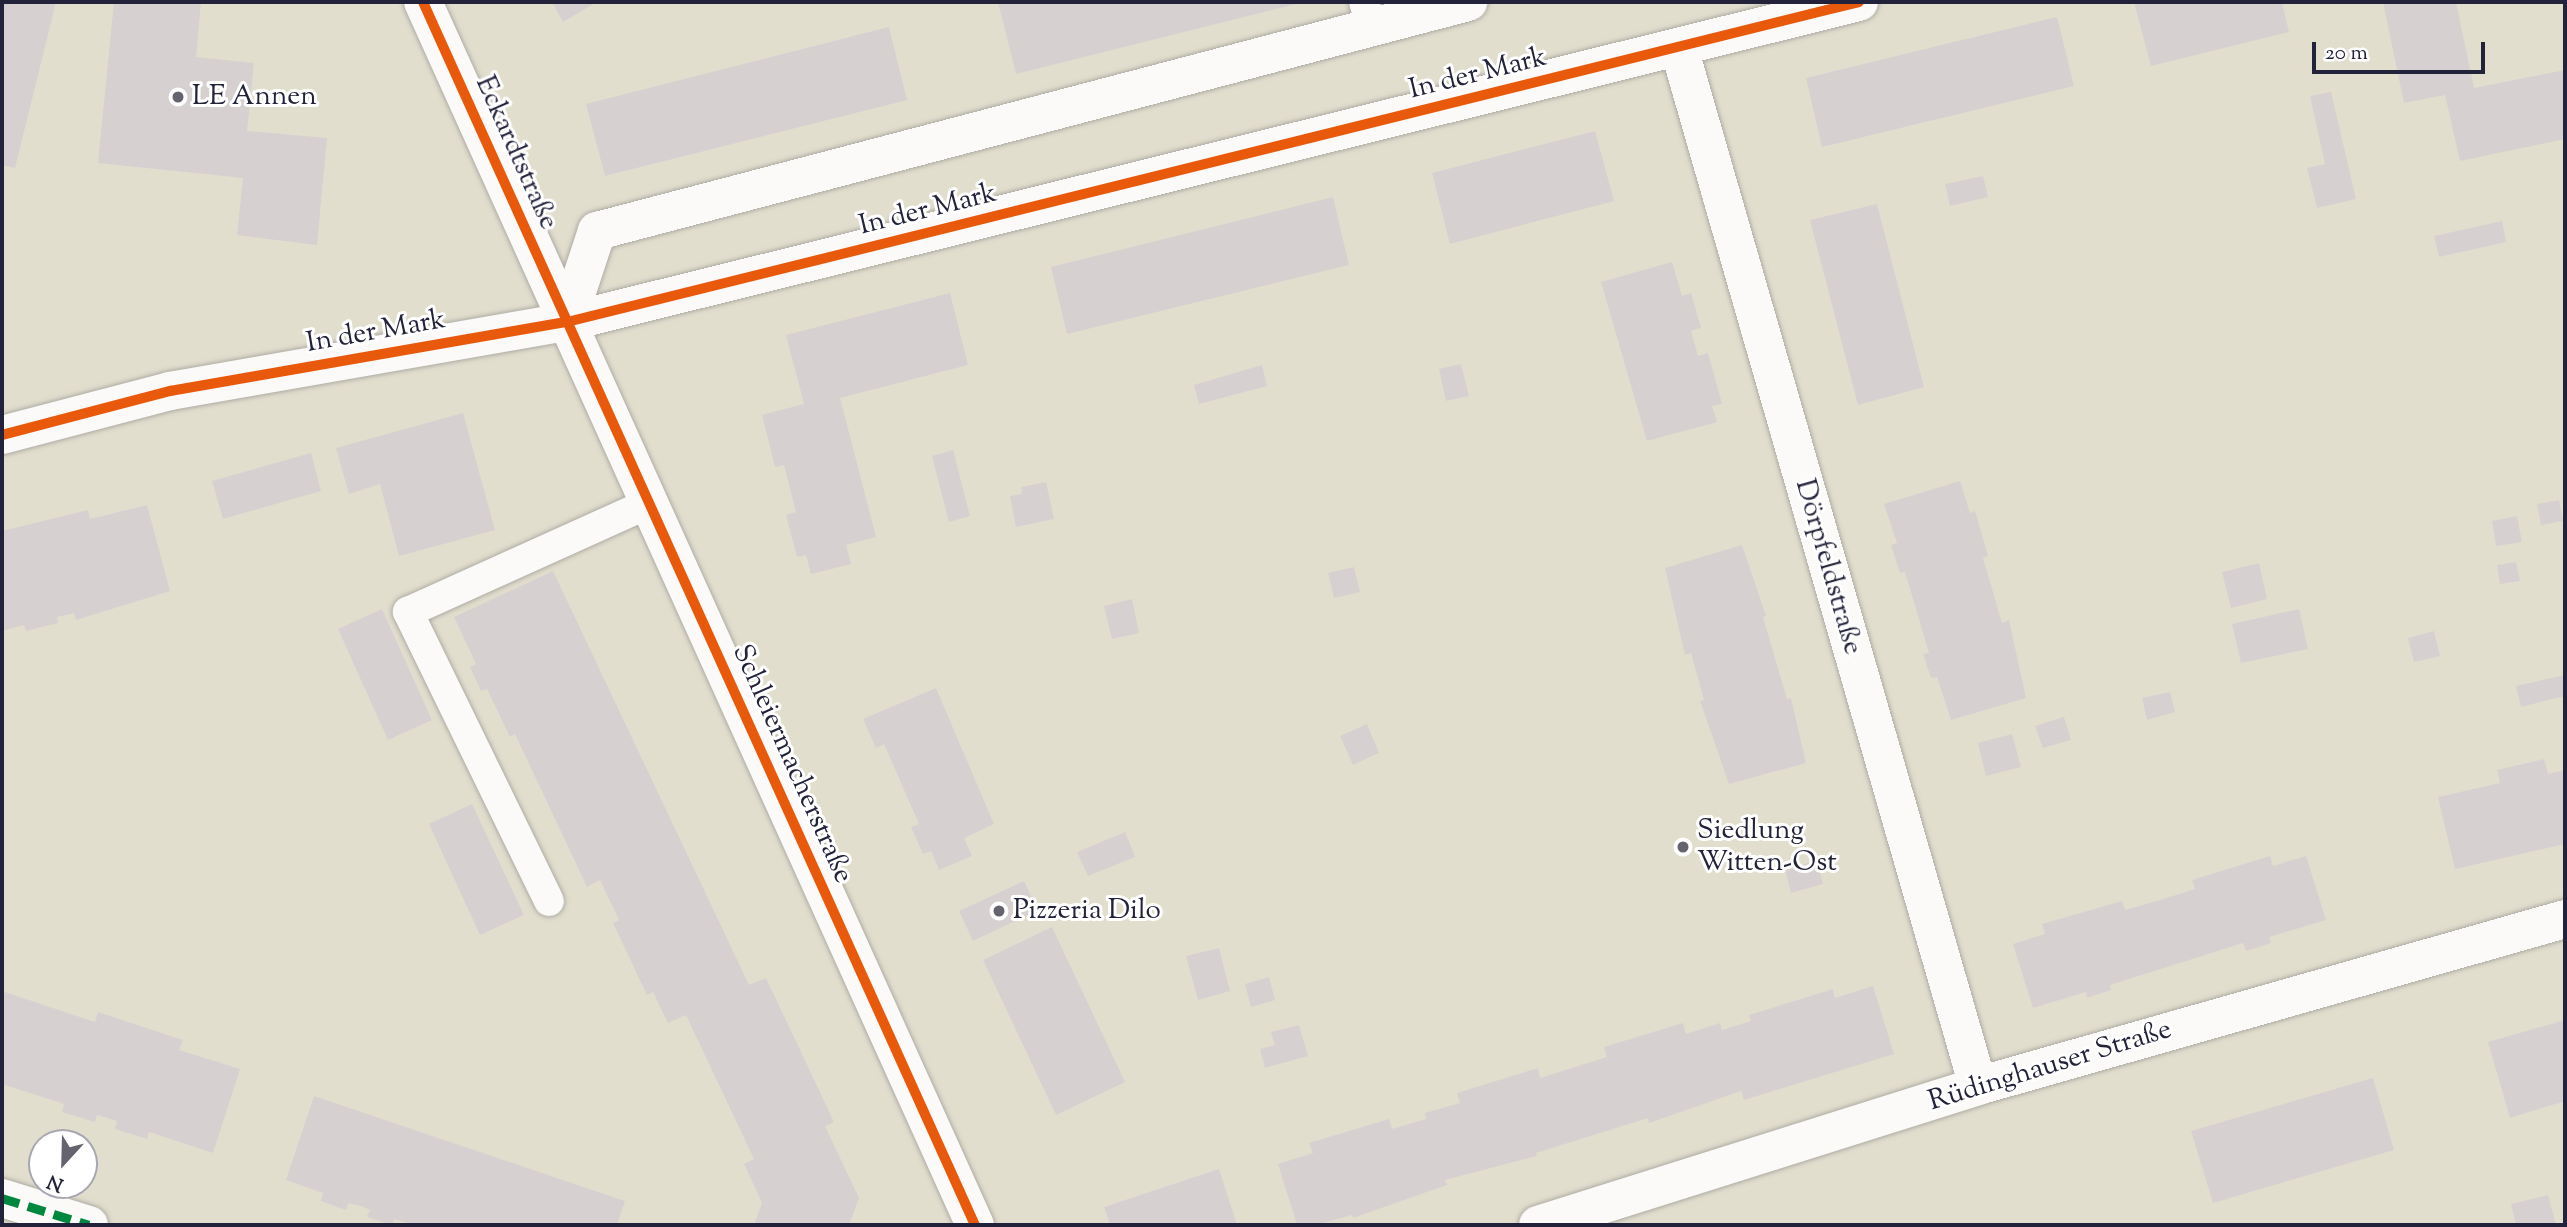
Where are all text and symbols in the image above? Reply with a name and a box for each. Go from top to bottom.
scale bar [2315,28,2488,72]
text: 20 m [2325,39,2368,69]
street label: In der Mark [1406,41,1550,107]
street label: Eckardtstraße [467,71,565,235]
place label: LE Annen [192,80,317,114]
marker: LE Annen [170,89,186,105]
street label: In der Mark [856,177,1000,243]
street label: In der Mark [304,303,448,361]
street label: Dörpfeldstraße [1787,476,1869,658]
street label: Schleiermacherstraße [724,640,860,888]
place label: Siedlung Witten-Ost [1697,814,1837,880]
marker: Siedlung Witten-Ost [1675,839,1691,855]
place label: Pizzeria Dilo [1013,894,1161,928]
marker: Pizzeria Dilo [991,903,1007,919]
street label: Rüdinghauser Straße [1925,1013,2175,1119]
north arrow [28,1129,98,1199]
text: N [44,1167,68,1197]

